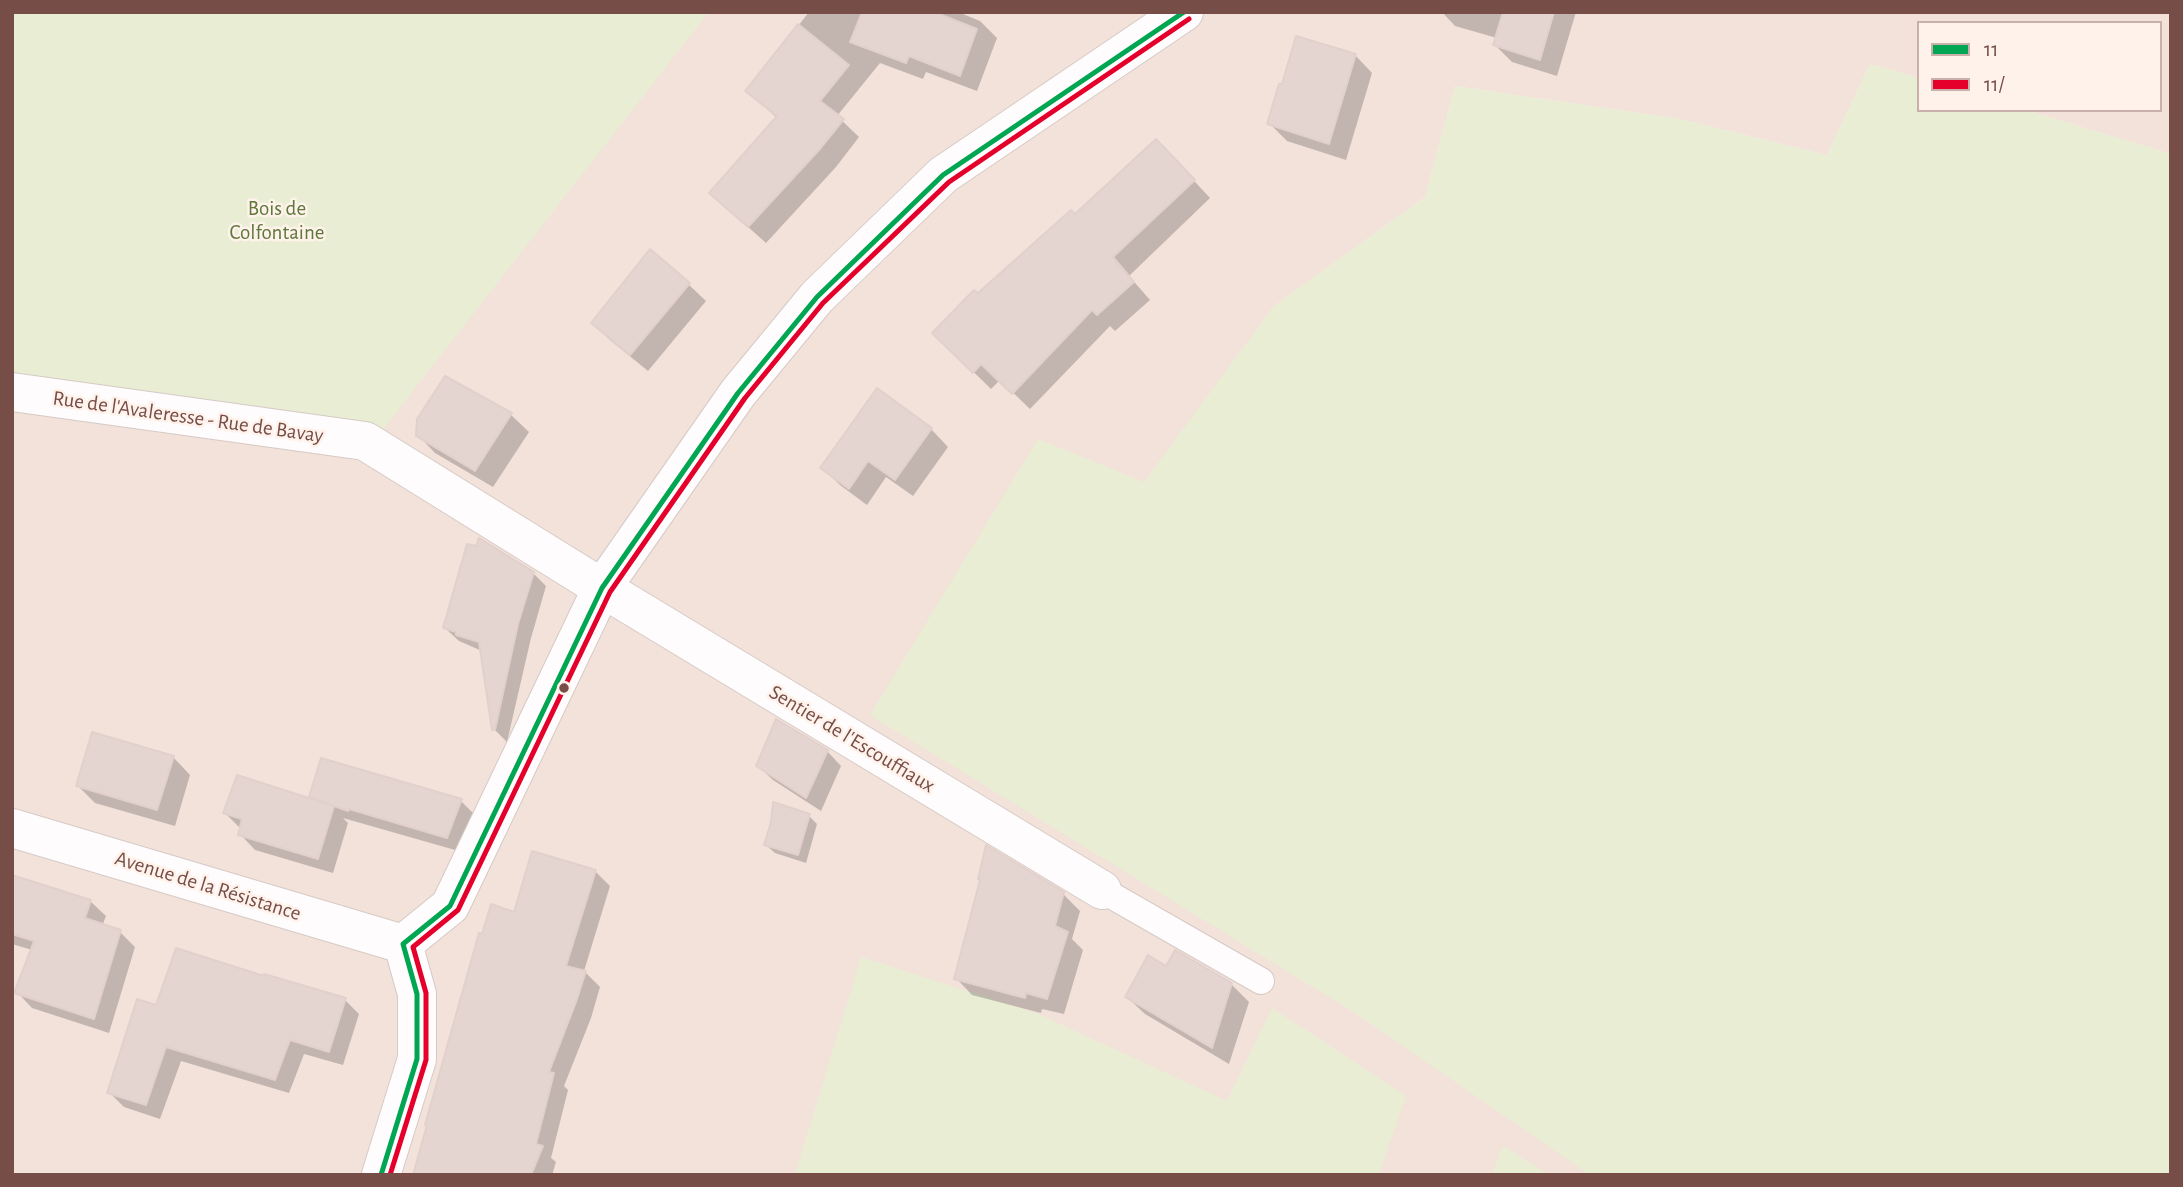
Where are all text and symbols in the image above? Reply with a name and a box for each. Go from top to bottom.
legend [1917,21,2162,112]
text: 11 [1984,39,1998,60]
text: 11/ [1984,74,2004,95]
park label: Bois de Colfontaine [230,196,324,246]
street label: Rue de l'Avaleresse - Rue de Bavay [51,386,325,448]
street label: Sentier de l'Escouffiaux [765,680,939,798]
unlabelled marker [557,681,571,695]
street label: Avenue de la Résistance [112,846,304,926]

